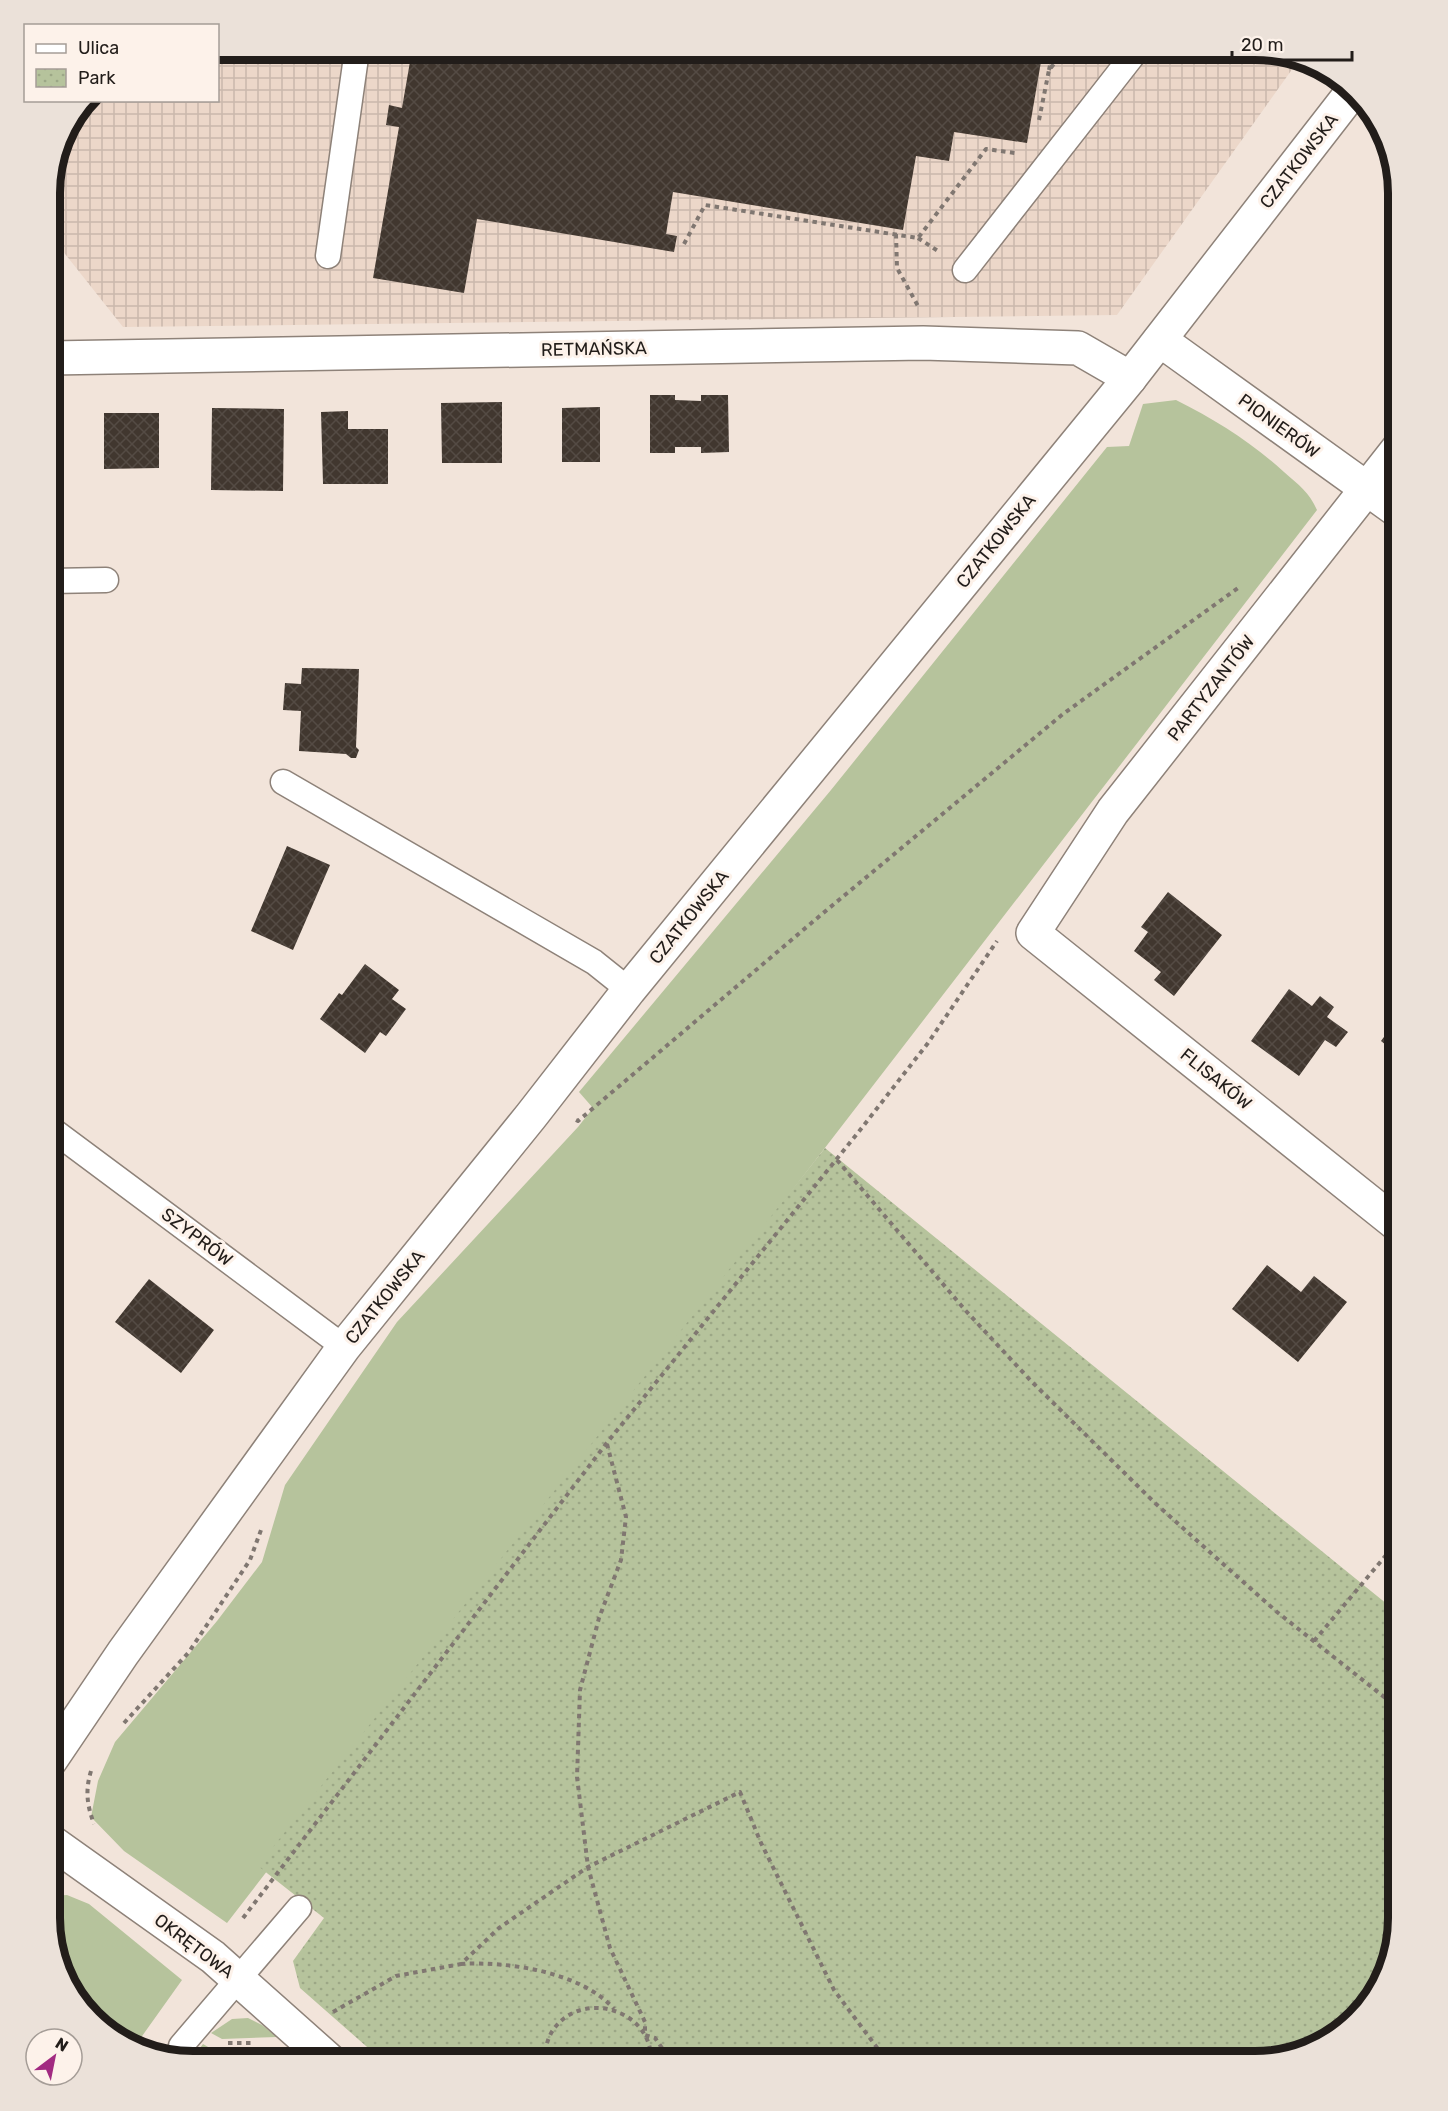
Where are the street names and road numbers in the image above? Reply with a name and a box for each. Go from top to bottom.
street label: CZATKOWSKA [1255,109,1343,213]
street label: RETMAŃSKA [541,337,647,361]
street label: PIONIERÓW [1234,389,1324,463]
street label: CZATKOWSKA [951,490,1041,592]
street label: PARTYZANTÓW [1163,631,1259,745]
street label: CZATKOWSKA [644,866,734,968]
street label: FLISAKÓW [1176,1044,1256,1114]
street label: SZYPRÓW [157,1203,237,1271]
street label: CZATKOWSKA [340,1246,430,1348]
street label: OKRĘTOWA [150,1909,238,1983]

